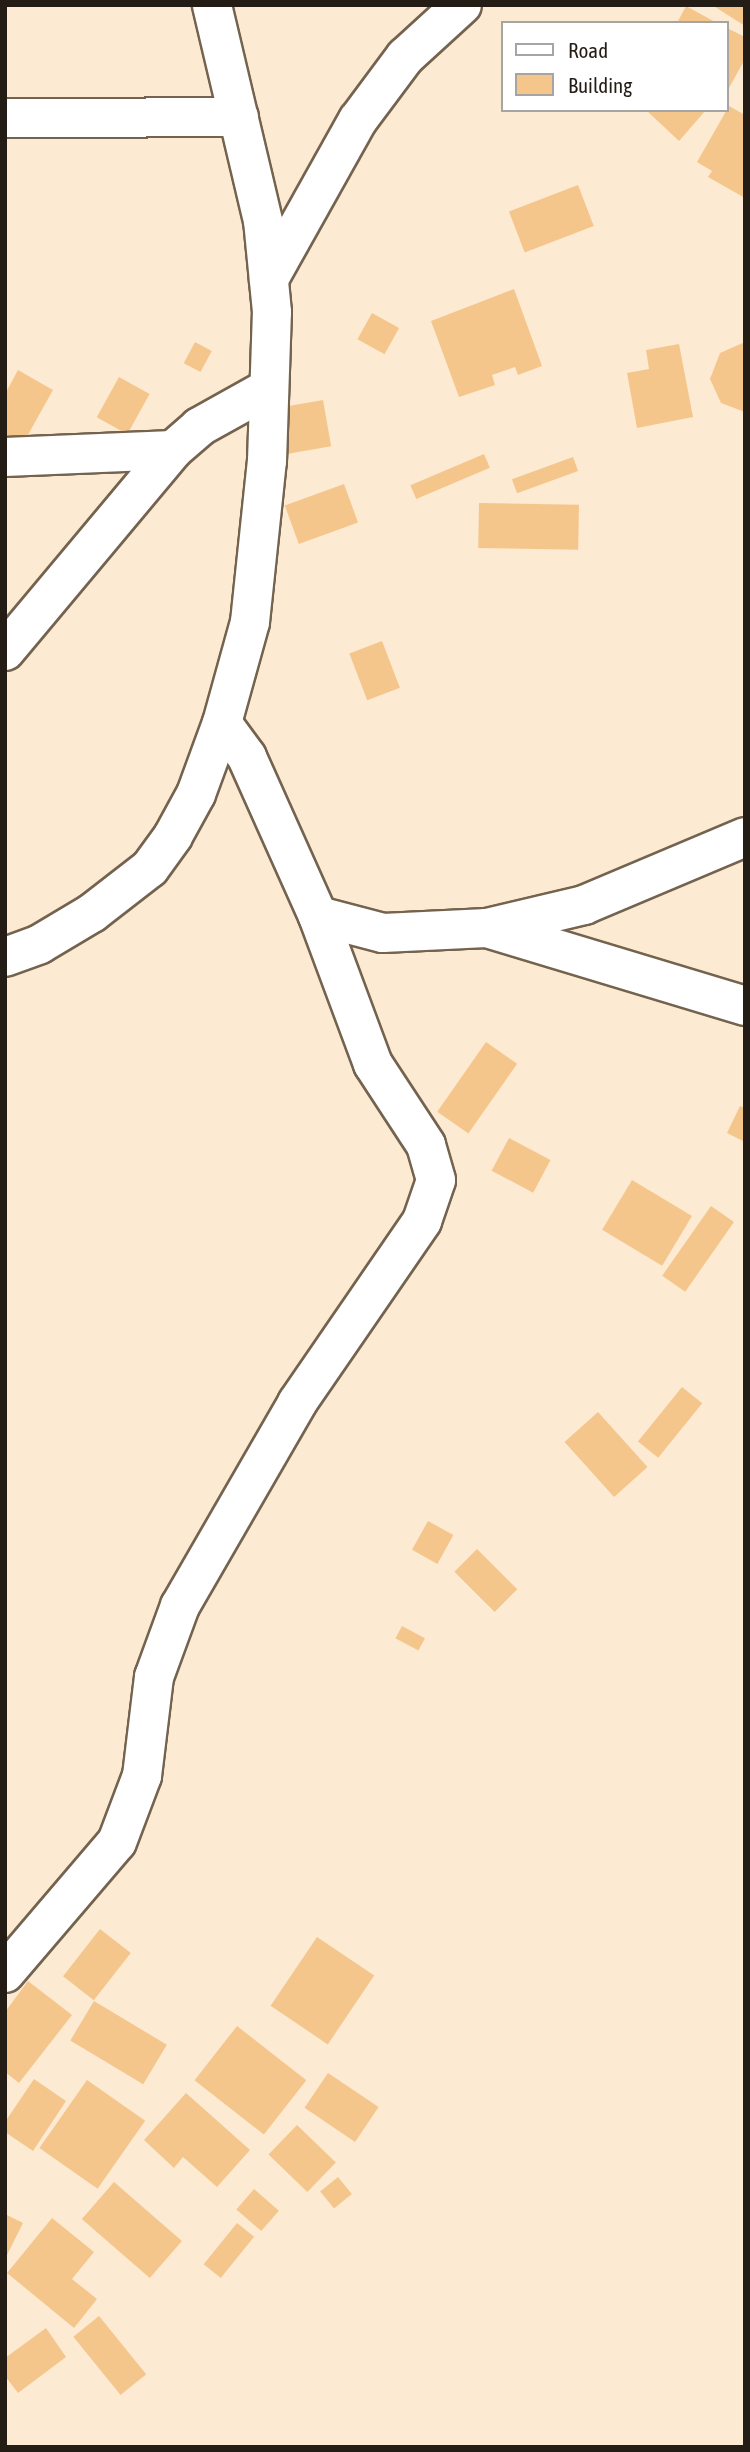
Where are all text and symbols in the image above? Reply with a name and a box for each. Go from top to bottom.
legend [502,21,729,112]
text: Road [568,38,608,62]
text: Building [568,73,632,97]

